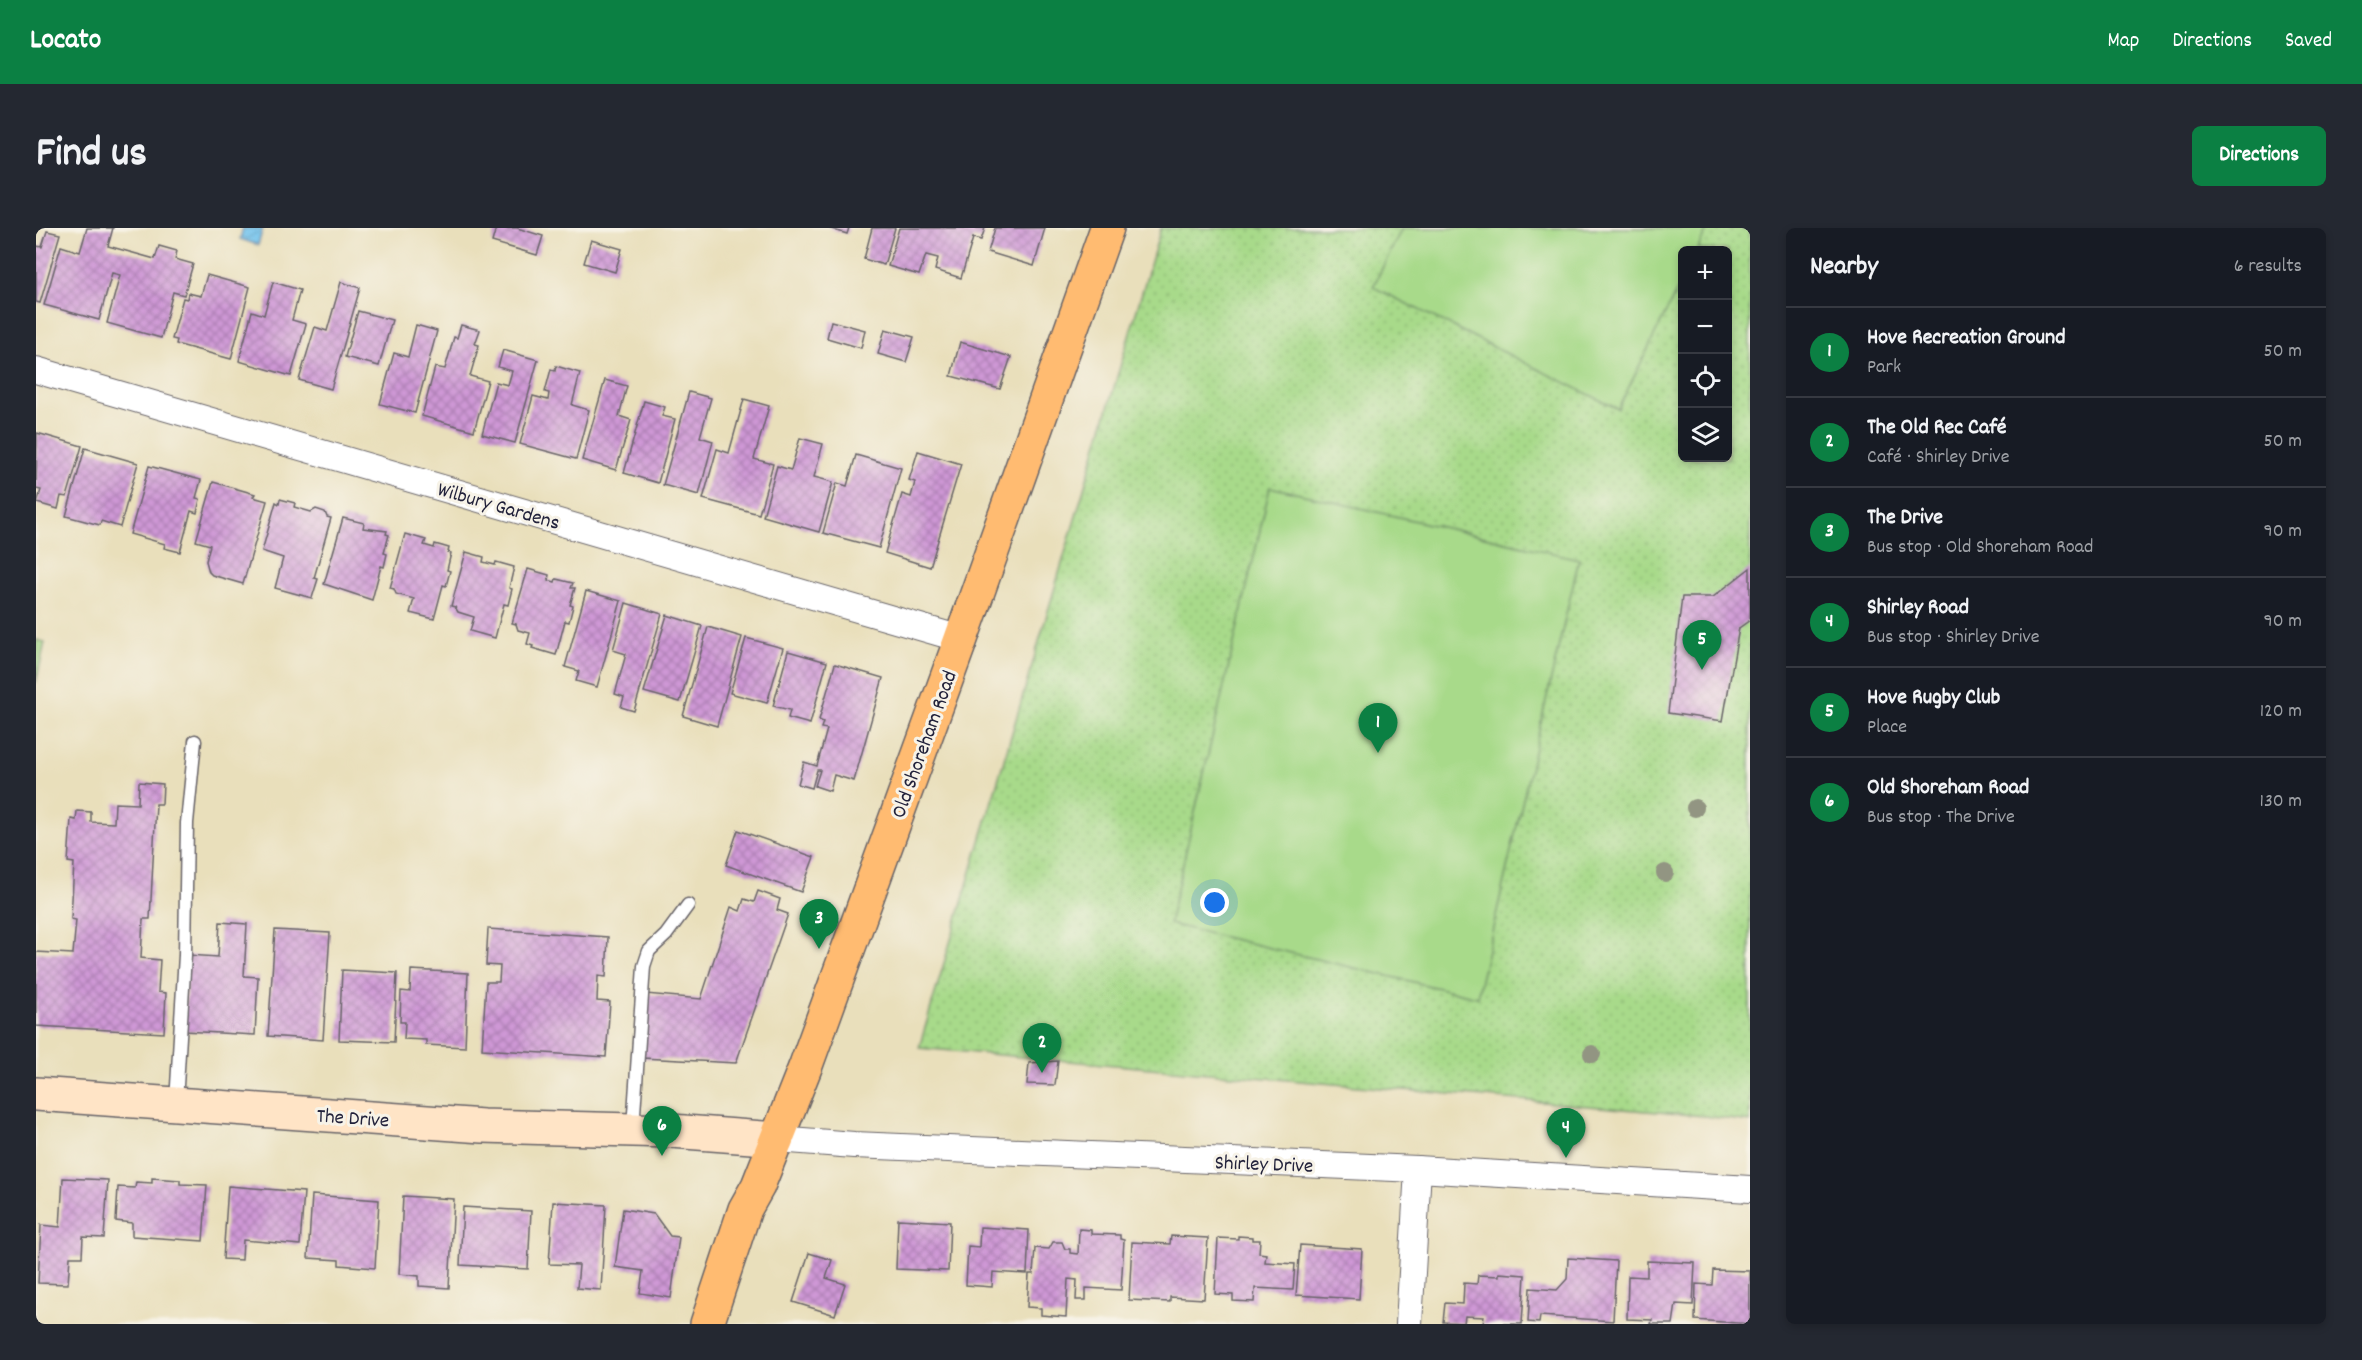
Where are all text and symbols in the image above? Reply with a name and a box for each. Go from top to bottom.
text: Locato [30,22,101,62]
text: Map [2108,27,2139,57]
text: Directions [2172,27,2252,57]
text: Saved [2285,27,2332,57]
text: Find us [36,126,147,186]
button: Directions [2192,126,2326,186]
map controls [1678,246,1732,462]
button: + [1678,246,1732,300]
text: Nearby [1810,249,1878,286]
text: 6 results [2234,253,2302,281]
button: − [1678,300,1732,354]
text: Hove Recreation Ground [1867,323,2066,354]
text: 1 [1827,338,1832,366]
text: 50 m [2264,338,2302,366]
button: locate [1678,354,1732,408]
text: Park [1867,354,1901,382]
button: layers [1678,408,1732,462]
text: The Old Rec Café [1867,413,2007,444]
text: 2 [1825,428,1834,456]
text: 50 m [2264,428,2302,456]
text: Café · Shirley Drive [1867,444,2010,472]
street label: Wilbury Gardens [433,476,563,540]
text: The Drive [1867,503,1943,534]
text: 3 [1825,518,1834,546]
text: 90 m [2264,518,2302,546]
text: Bus stop · Old Shoreham Road [1867,534,2093,562]
text: Shirley Road [1867,593,1969,624]
text: 4 [1825,608,1834,636]
text: 90 m [2264,608,2302,636]
pin: 5 [1682,620,1722,670]
text: Bus stop · Shirley Drive [1867,624,2040,652]
street label: Old Shoreham Road [885,667,966,823]
text: Hove Rugby Club [1867,683,2000,714]
text: 5 [1825,698,1834,726]
text: 120 m [2260,698,2302,726]
pin: 1 [1358,704,1398,753]
text: Place [1867,714,1907,742]
text: Old Shoreham Road [1867,773,2029,804]
text: 6 [1825,788,1834,816]
text: 130 m [2260,788,2302,816]
text: Bus stop · The Drive [1867,804,2015,832]
your location [1200,888,1229,917]
pin: 3 [800,900,838,949]
pin: 2 [1022,1024,1062,1073]
street label: The Drive [316,1102,390,1137]
pin: 6 [642,1106,682,1156]
pin: 4 [1546,1108,1586,1158]
street label: Shirley Drive [1214,1149,1314,1183]

